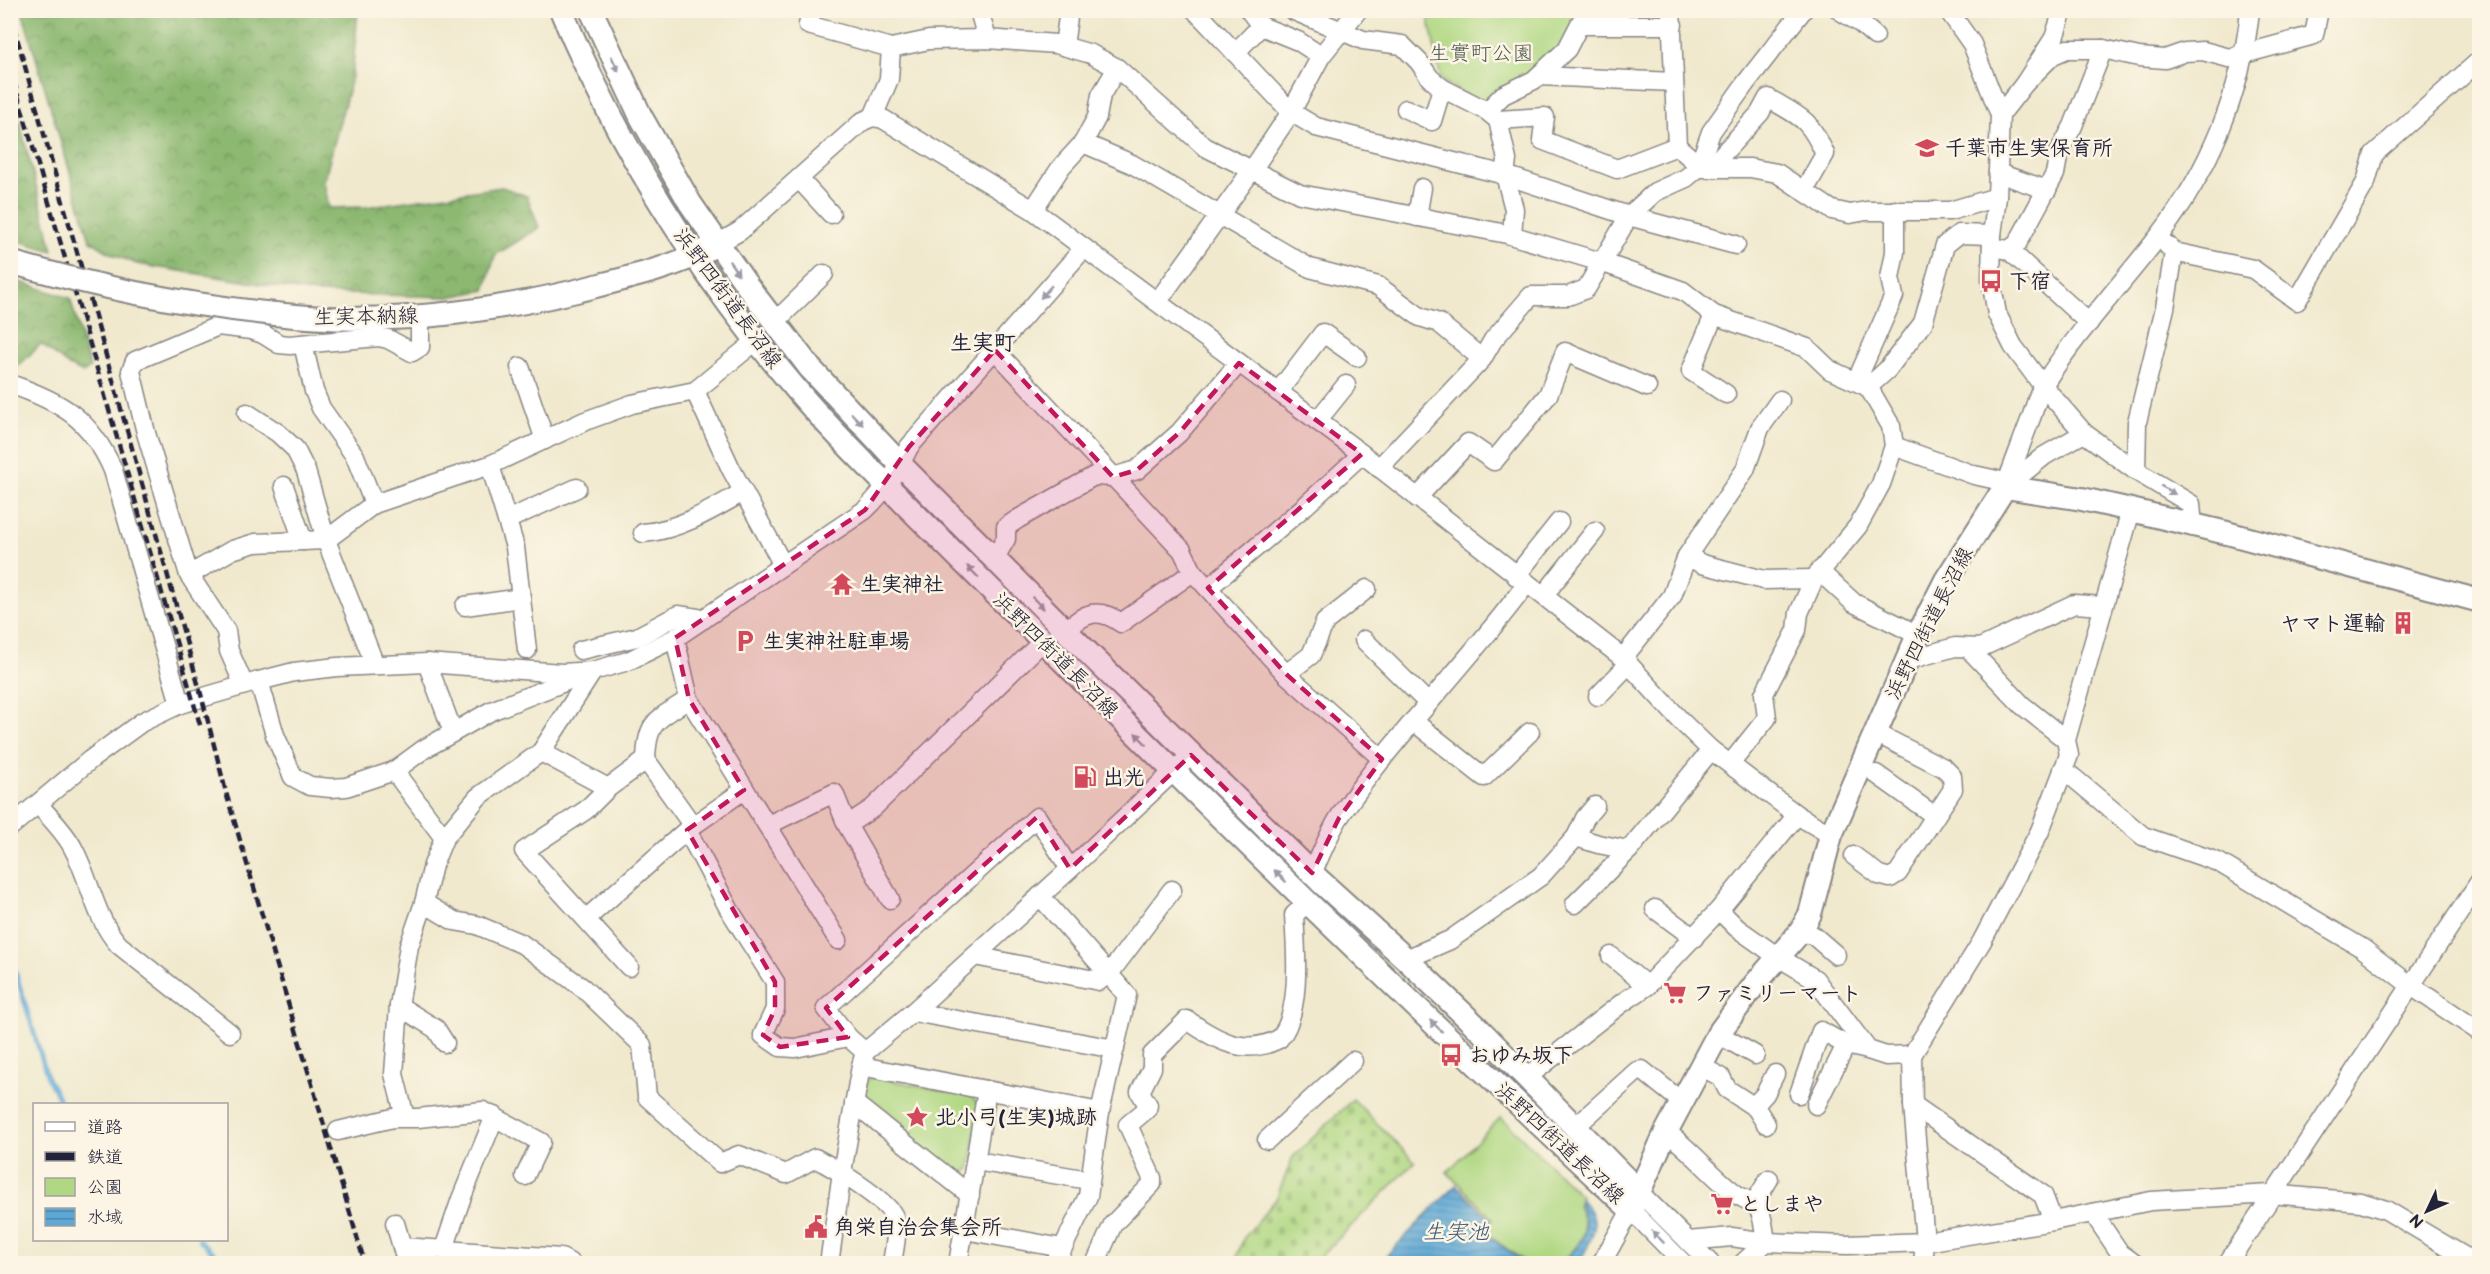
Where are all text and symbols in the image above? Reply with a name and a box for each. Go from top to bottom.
park label: 生實町公園 [1429,41,1534,66]
one-way arrow [610,55,620,73]
school or university icon: 千葉市生実保育所 [1914,135,1940,161]
place label: 千葉市生実保育所 [1945,136,2113,161]
street label: 浜野四街道長沼線 [668,223,787,374]
one-way arrow [728,260,740,276]
bus stop icon: 下宿 [1978,268,2004,294]
place label: 下宿 [2009,269,2051,294]
one-way arrow [1040,284,1053,299]
street label: 生実本納線 [313,303,419,330]
district label: 生実町 [950,330,1016,357]
one-way arrow [850,412,864,427]
one-way arrow [2159,485,2176,496]
street label: 浜野四街道長沼線 [1880,543,1979,704]
one-way arrow [966,565,980,580]
temple icon: 生実神社 [829,571,855,597]
place label: 生実神社 [860,572,944,597]
street label: 浜野四街道長沼線 [987,587,1124,724]
one-way arrow [1031,596,1045,611]
building icon: ヤマト運輸 [2390,610,2416,636]
place label: ヤマト運輸 [2280,611,2385,636]
parking icon: 生実神社駐車場 [732,628,758,654]
place label: 生実神社駐車場 [763,629,910,654]
one-way arrow [1135,733,1149,747]
fuel station icon: 出光 [1072,764,1098,790]
place label: 出光 [1103,765,1145,790]
one-way arrow [1273,869,1288,883]
supermarket icon: ファミリーマート [1662,980,1688,1006]
place label: ファミリーマート [1693,981,1862,1006]
one-way arrow [1428,1019,1443,1033]
bus stop icon: おゆみ坂下 [1438,1042,1464,1068]
place label: おゆみ坂下 [1469,1043,1574,1068]
street label: 浜野四街道長沼線 [1490,1077,1630,1210]
legend [33,1103,228,1241]
place icon: 北小弓(生実)城跡 [904,1104,930,1130]
place label: 北小弓(生実)城跡 [935,1105,1097,1130]
text: 道路 [87,1117,123,1138]
text: 鉄道 [87,1147,123,1168]
text: 公園 [87,1177,123,1198]
north arrow [2397,1181,2457,1241]
supermarket icon: としまや [1709,1191,1735,1217]
place label: としまや [1740,1192,1824,1217]
text: 水域 [87,1207,123,1228]
text: N [2406,1209,2428,1231]
public building icon: 角栄自治会集会所 [803,1214,829,1240]
place label: 角栄自治会集会所 [834,1215,1002,1240]
water label: 生実池 [1423,1219,1490,1246]
one-way arrow [1651,1230,1665,1244]

